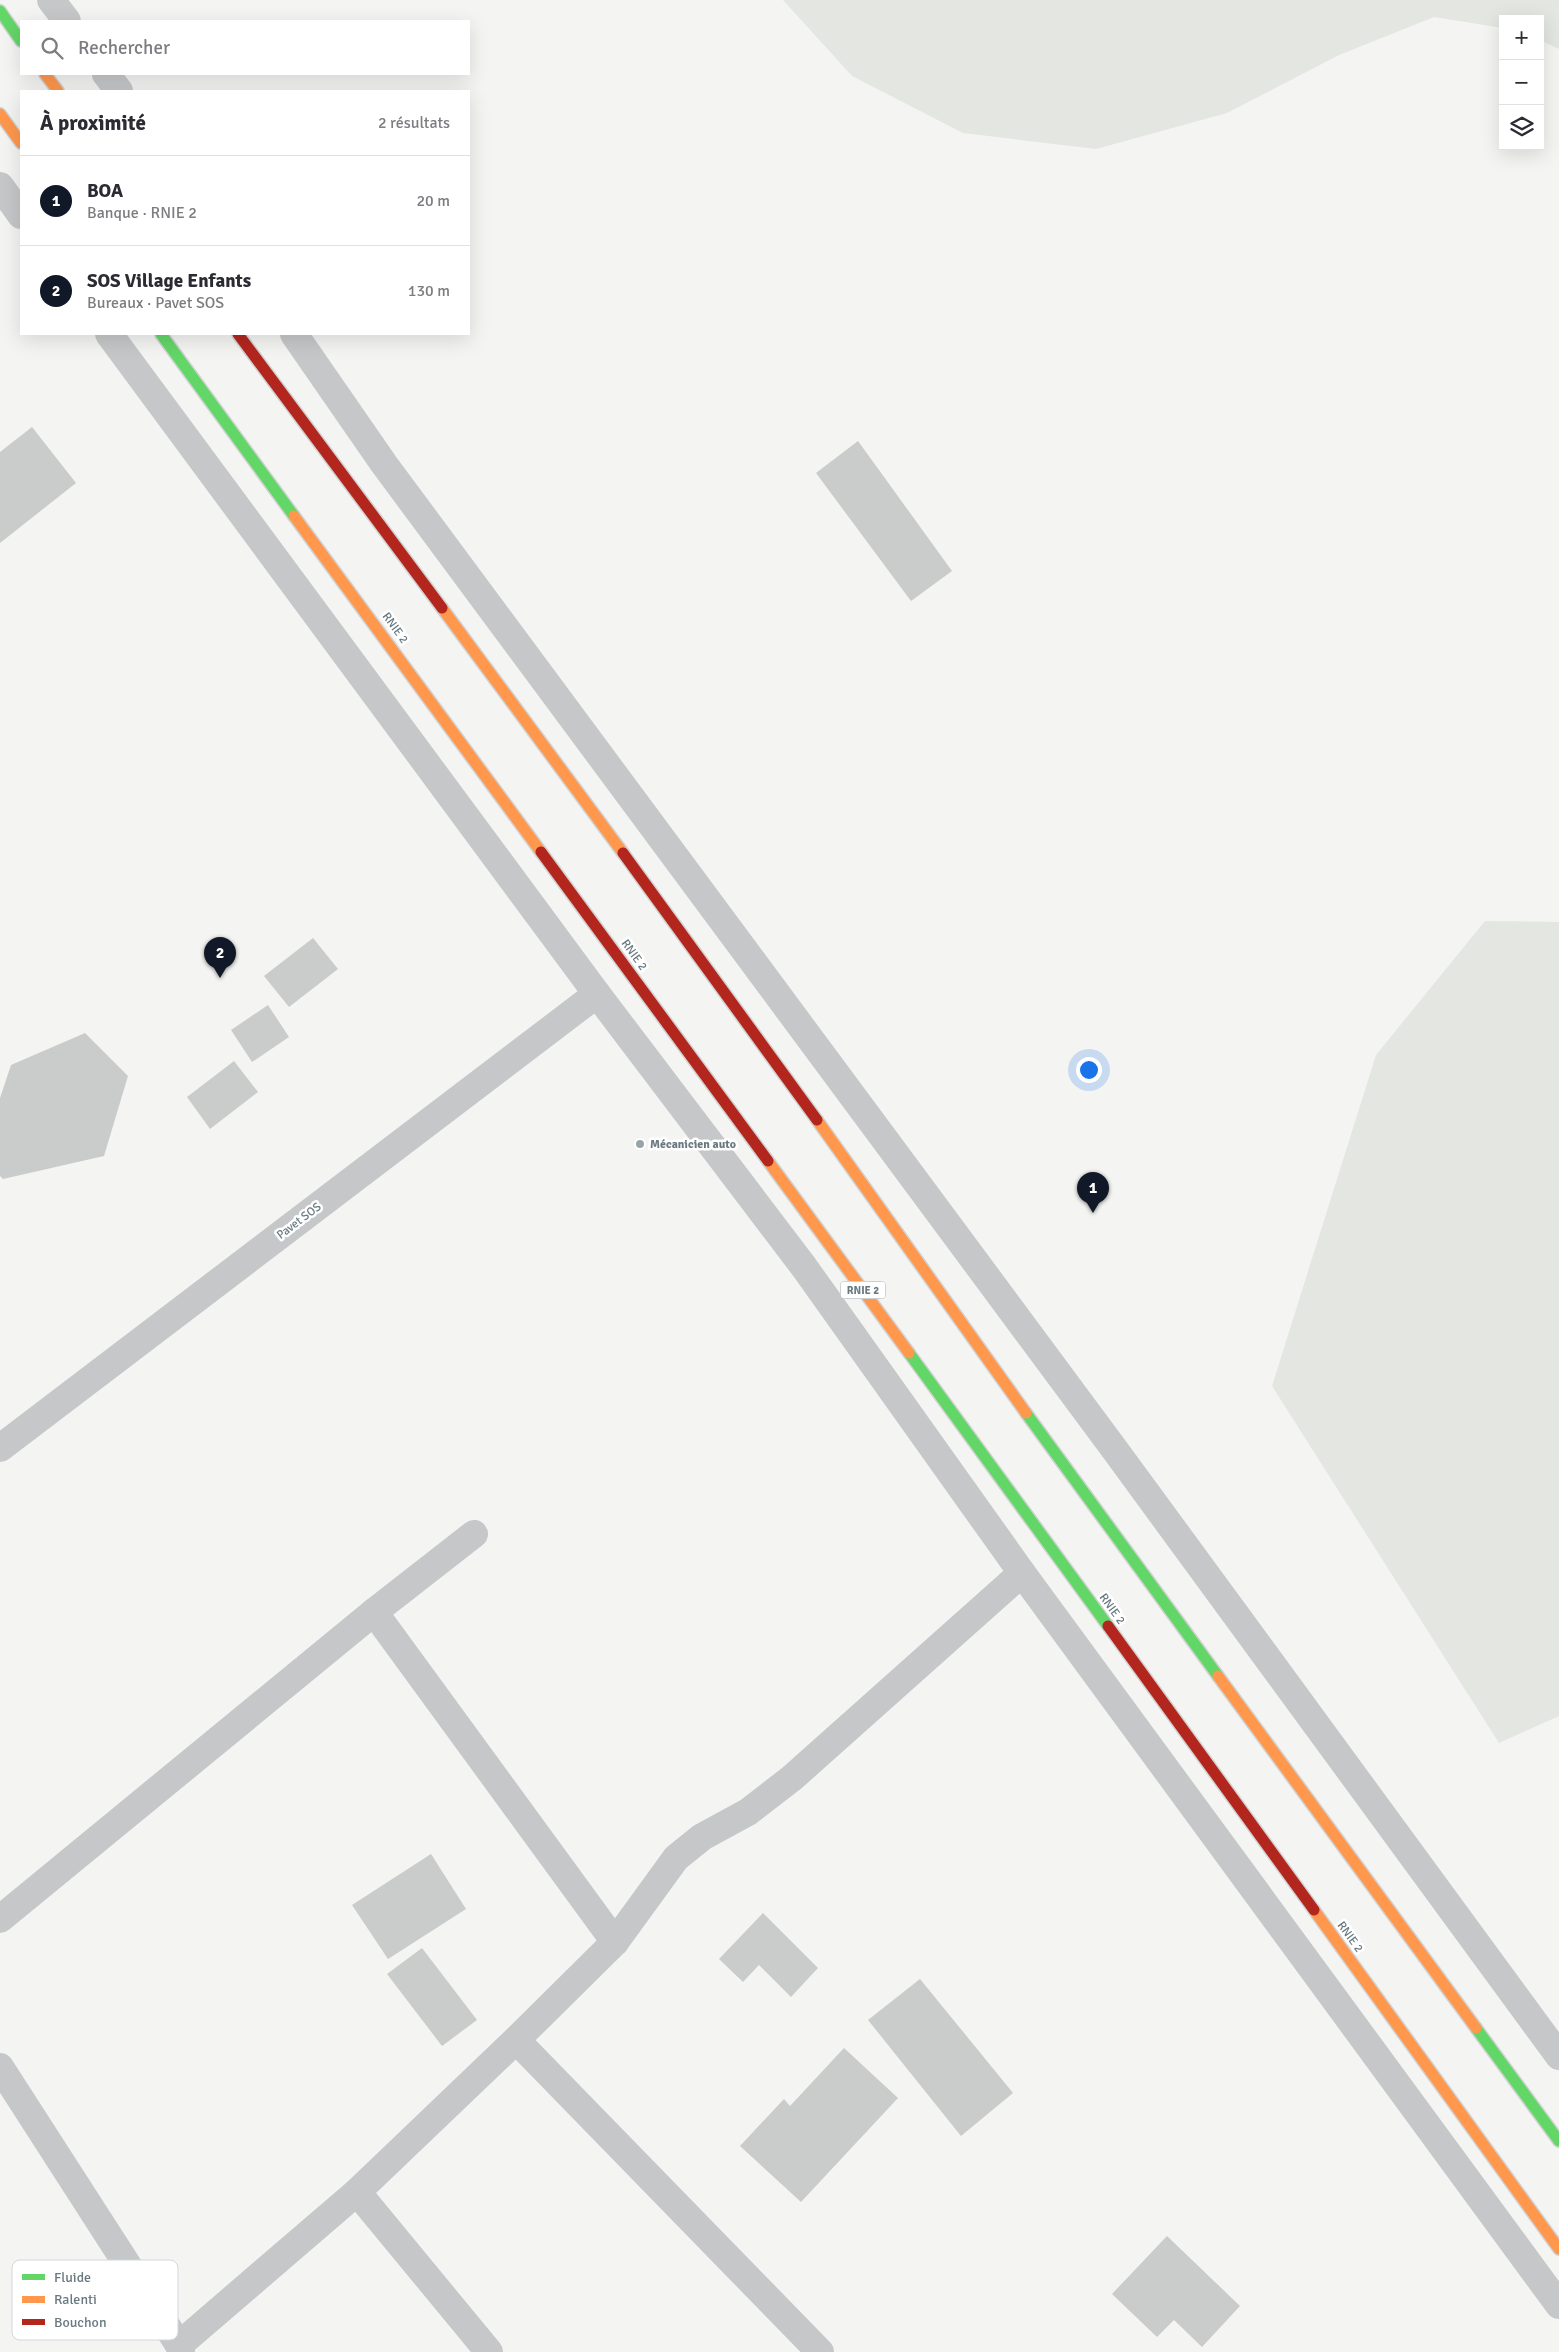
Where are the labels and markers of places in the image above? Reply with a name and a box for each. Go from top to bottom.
pin: 2 [204,937,236,978]
place label: Mécanicien auto [650,1137,736,1152]
marker: Mécanicien auto [634,1138,646,1150]
pin: 1 [1077,1172,1109,1213]

